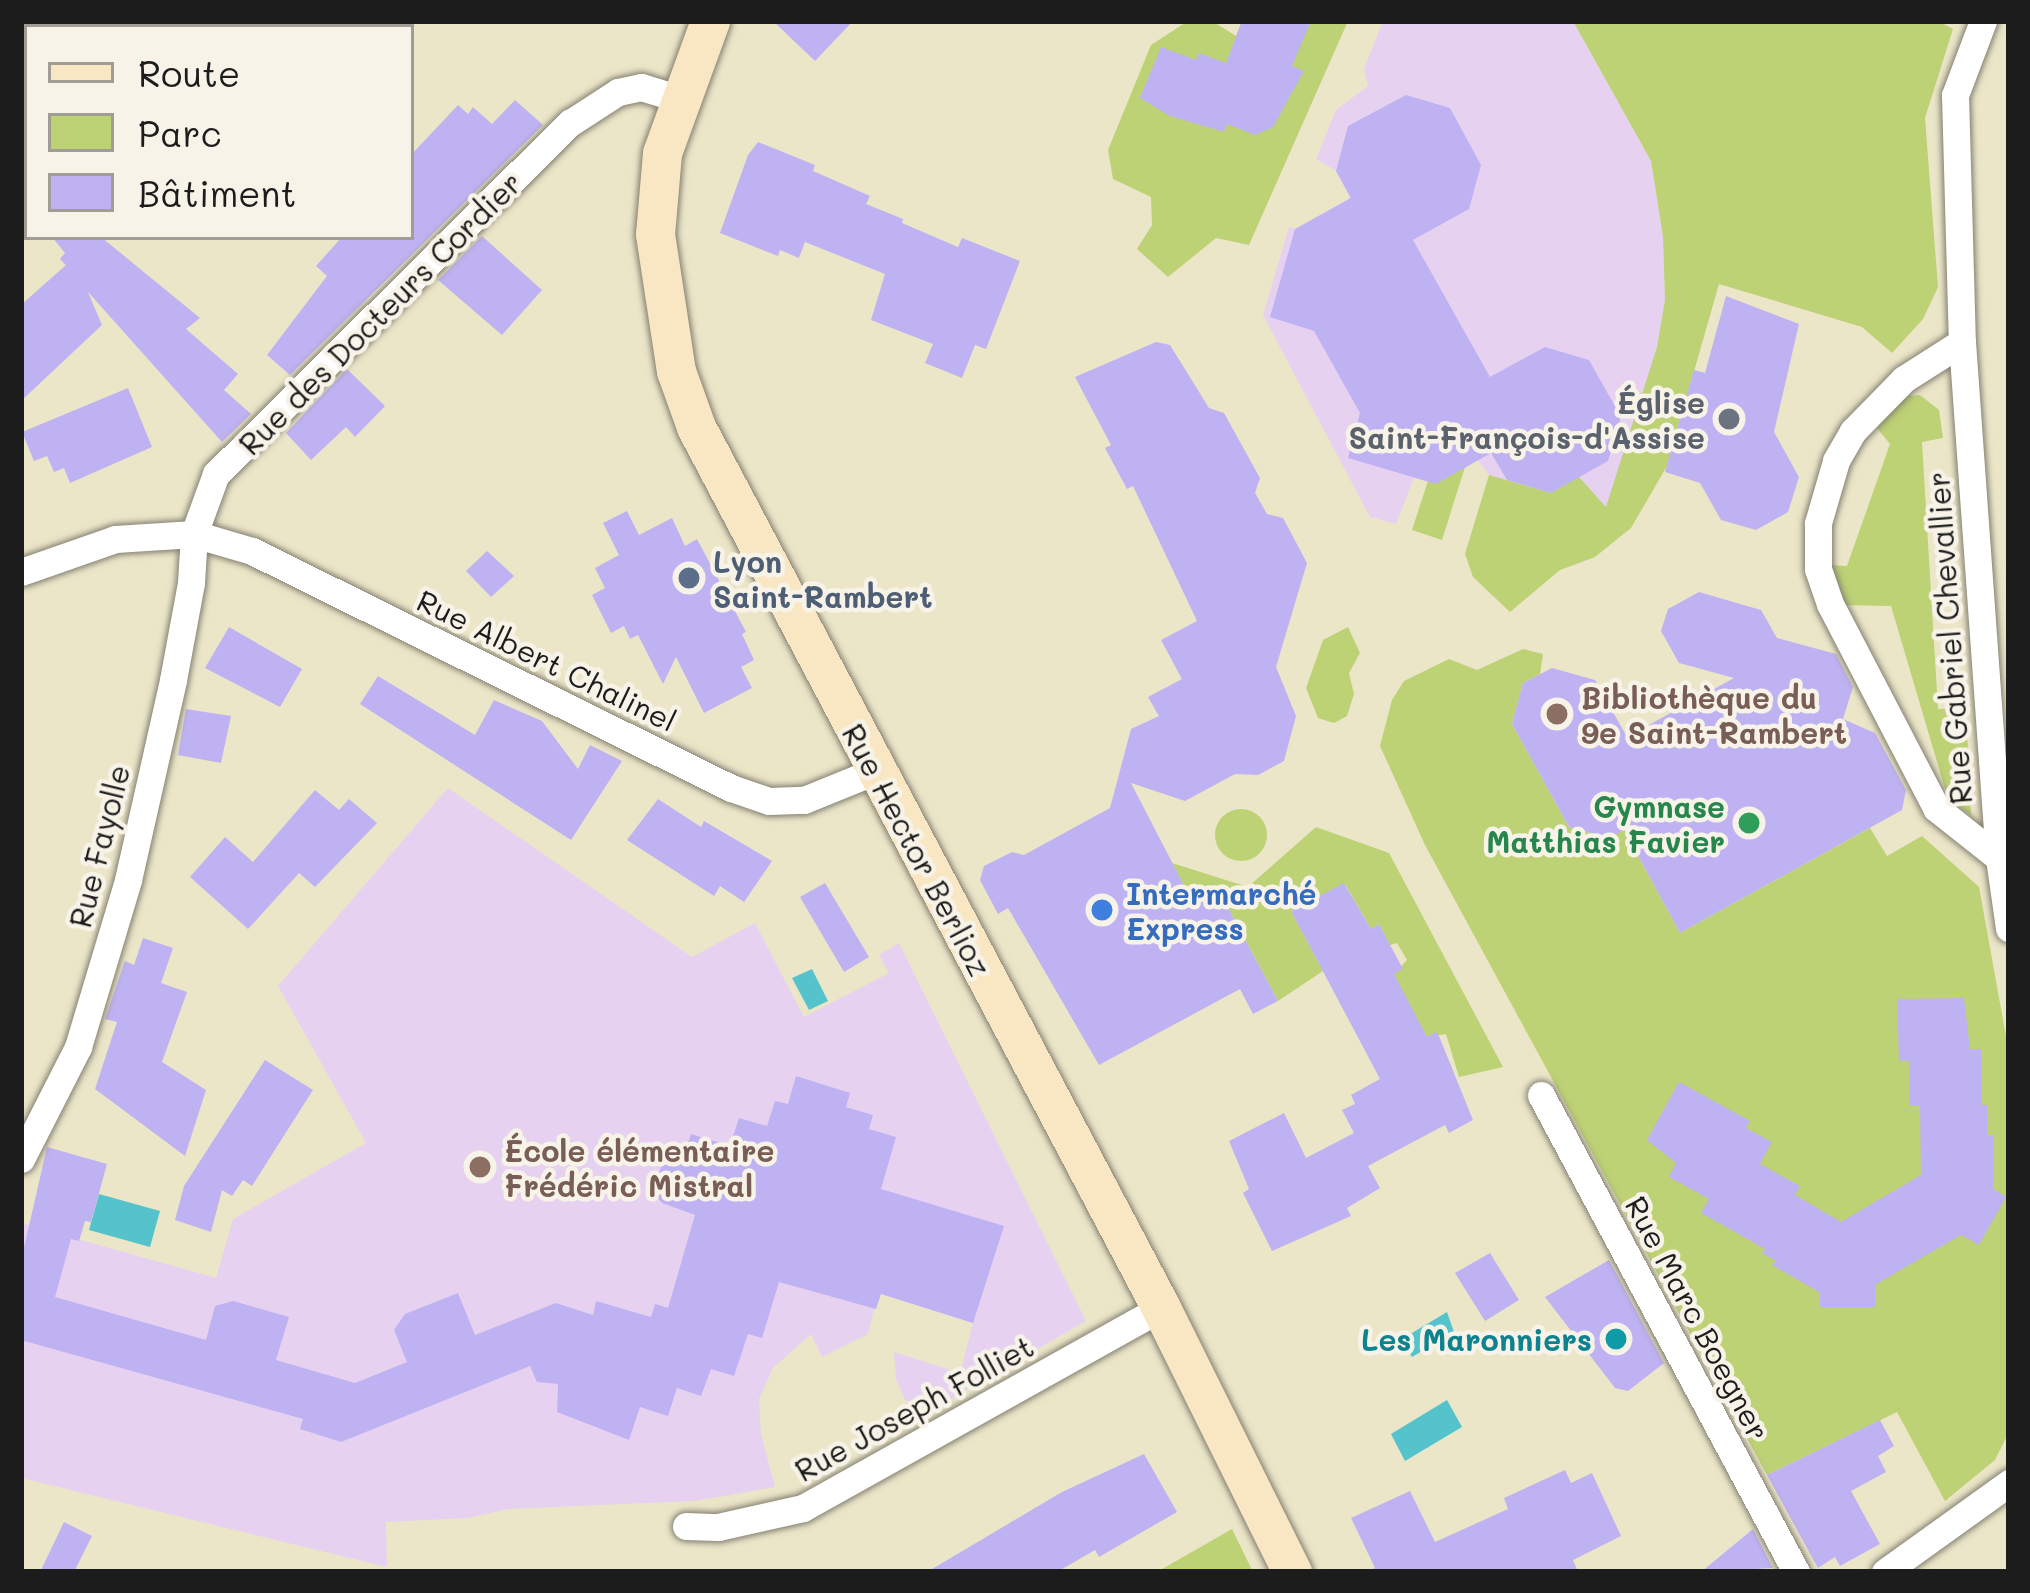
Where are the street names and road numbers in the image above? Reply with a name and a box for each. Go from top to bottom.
street label: Rue des Docteurs Cordier [231,164,529,462]
street label: Rue Gabriel Chevallier [1919,471,1979,805]
street label: Rue Albert Chalinel [411,582,683,738]
street label: Rue Hector Berlioz [835,718,999,982]
street label: Rue Fayolle [61,761,137,931]
street label: Rue Marc Boegner [1618,1190,1778,1446]
street label: Rue Joseph Folliet [789,1328,1039,1488]

